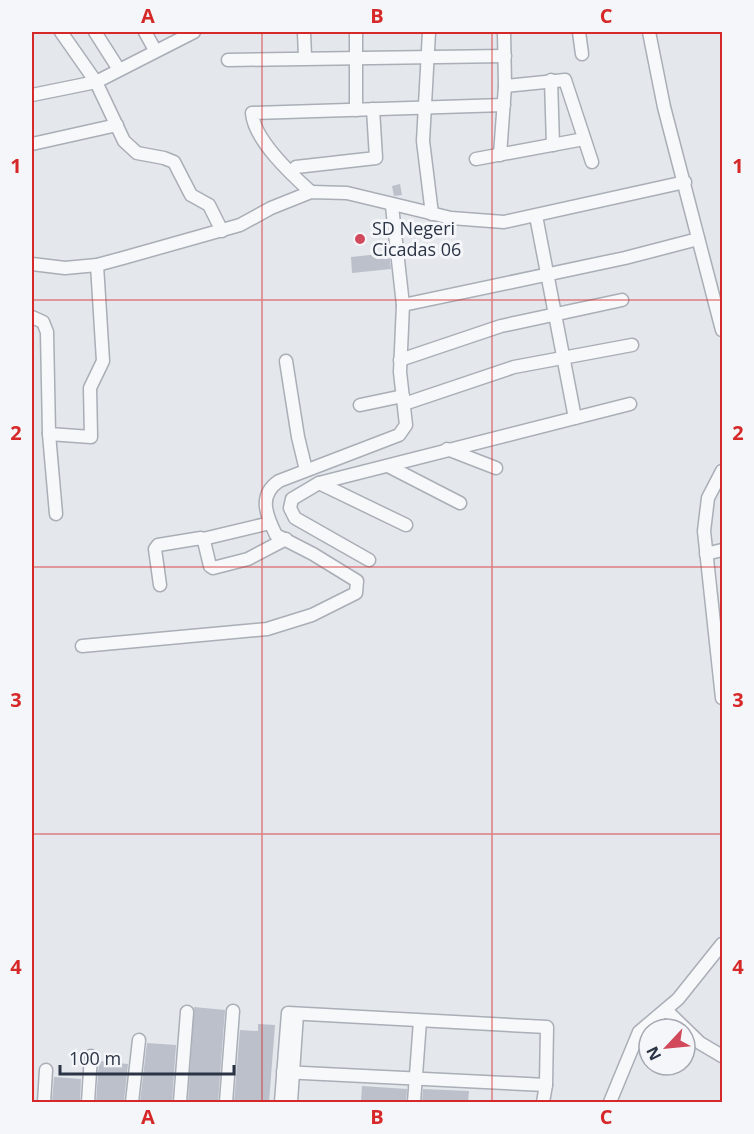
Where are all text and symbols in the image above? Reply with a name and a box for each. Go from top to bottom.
text: A [141,2,155,29]
text: B [370,2,384,29]
text: C [600,2,613,29]
text: 1 [10,152,22,179]
text: 1 [732,152,744,179]
place label: SD Negeri Cicadas 06 [372,216,461,261]
marker: SD Negeri Cicadas 06 [353,232,367,246]
text: 2 [10,419,22,446]
text: 2 [732,419,744,446]
text: 3 [10,686,22,713]
text: 3 [732,686,744,713]
text: 4 [10,953,22,980]
text: 4 [732,953,744,980]
north arrow [637,1017,697,1077]
scale bar [60,1038,234,1076]
text: N [641,1043,666,1064]
text: 100 m [69,1046,121,1070]
text: A [141,1103,155,1130]
text: B [370,1103,384,1130]
text: C [600,1103,613,1130]

